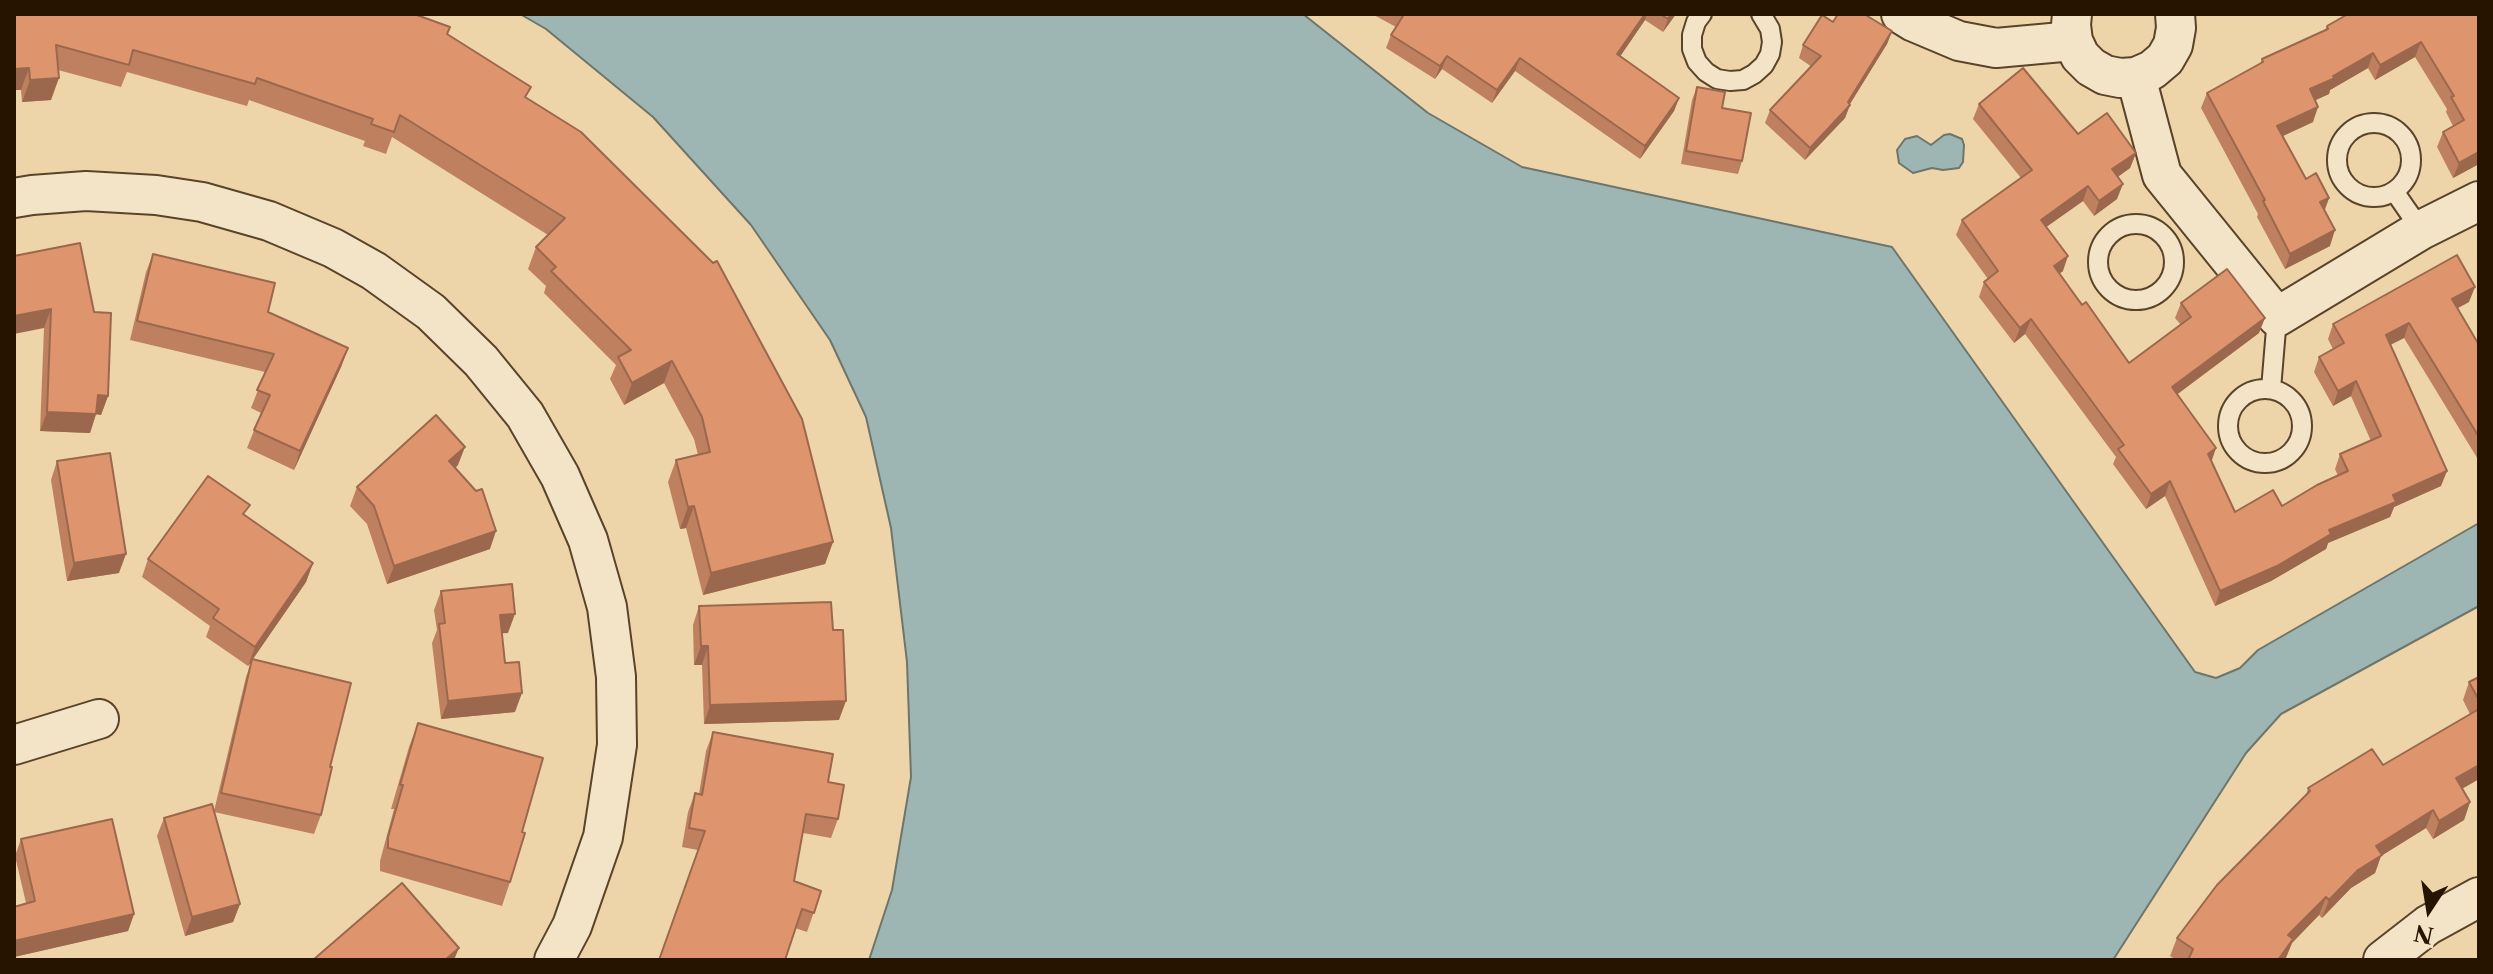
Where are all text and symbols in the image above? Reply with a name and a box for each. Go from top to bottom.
north arrow [2389,870,2469,950]
text: N [2412,919,2436,949]

